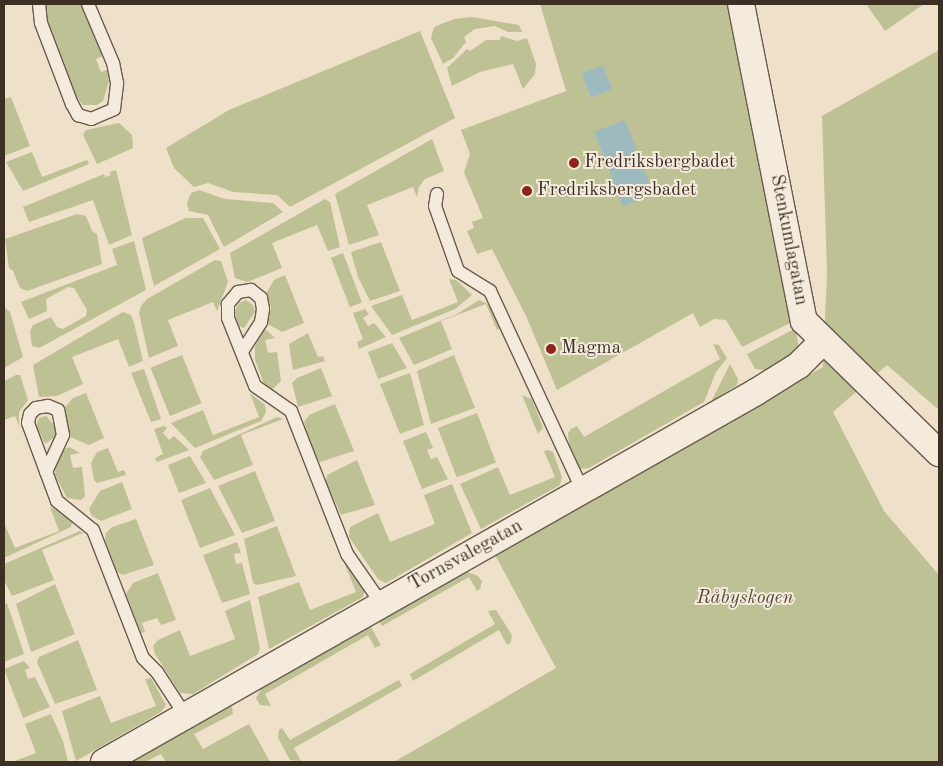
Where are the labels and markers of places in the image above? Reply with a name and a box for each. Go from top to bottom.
place label: Fredriksbergbadet [584,152,735,174]
marker: Fredriksbergbadet [568,157,580,169]
place label: Fredriksbergsbadet [537,180,697,202]
marker: Fredriksbergsbadet [521,185,533,197]
place label: Magma [561,338,621,360]
marker: Magma [545,343,557,355]

